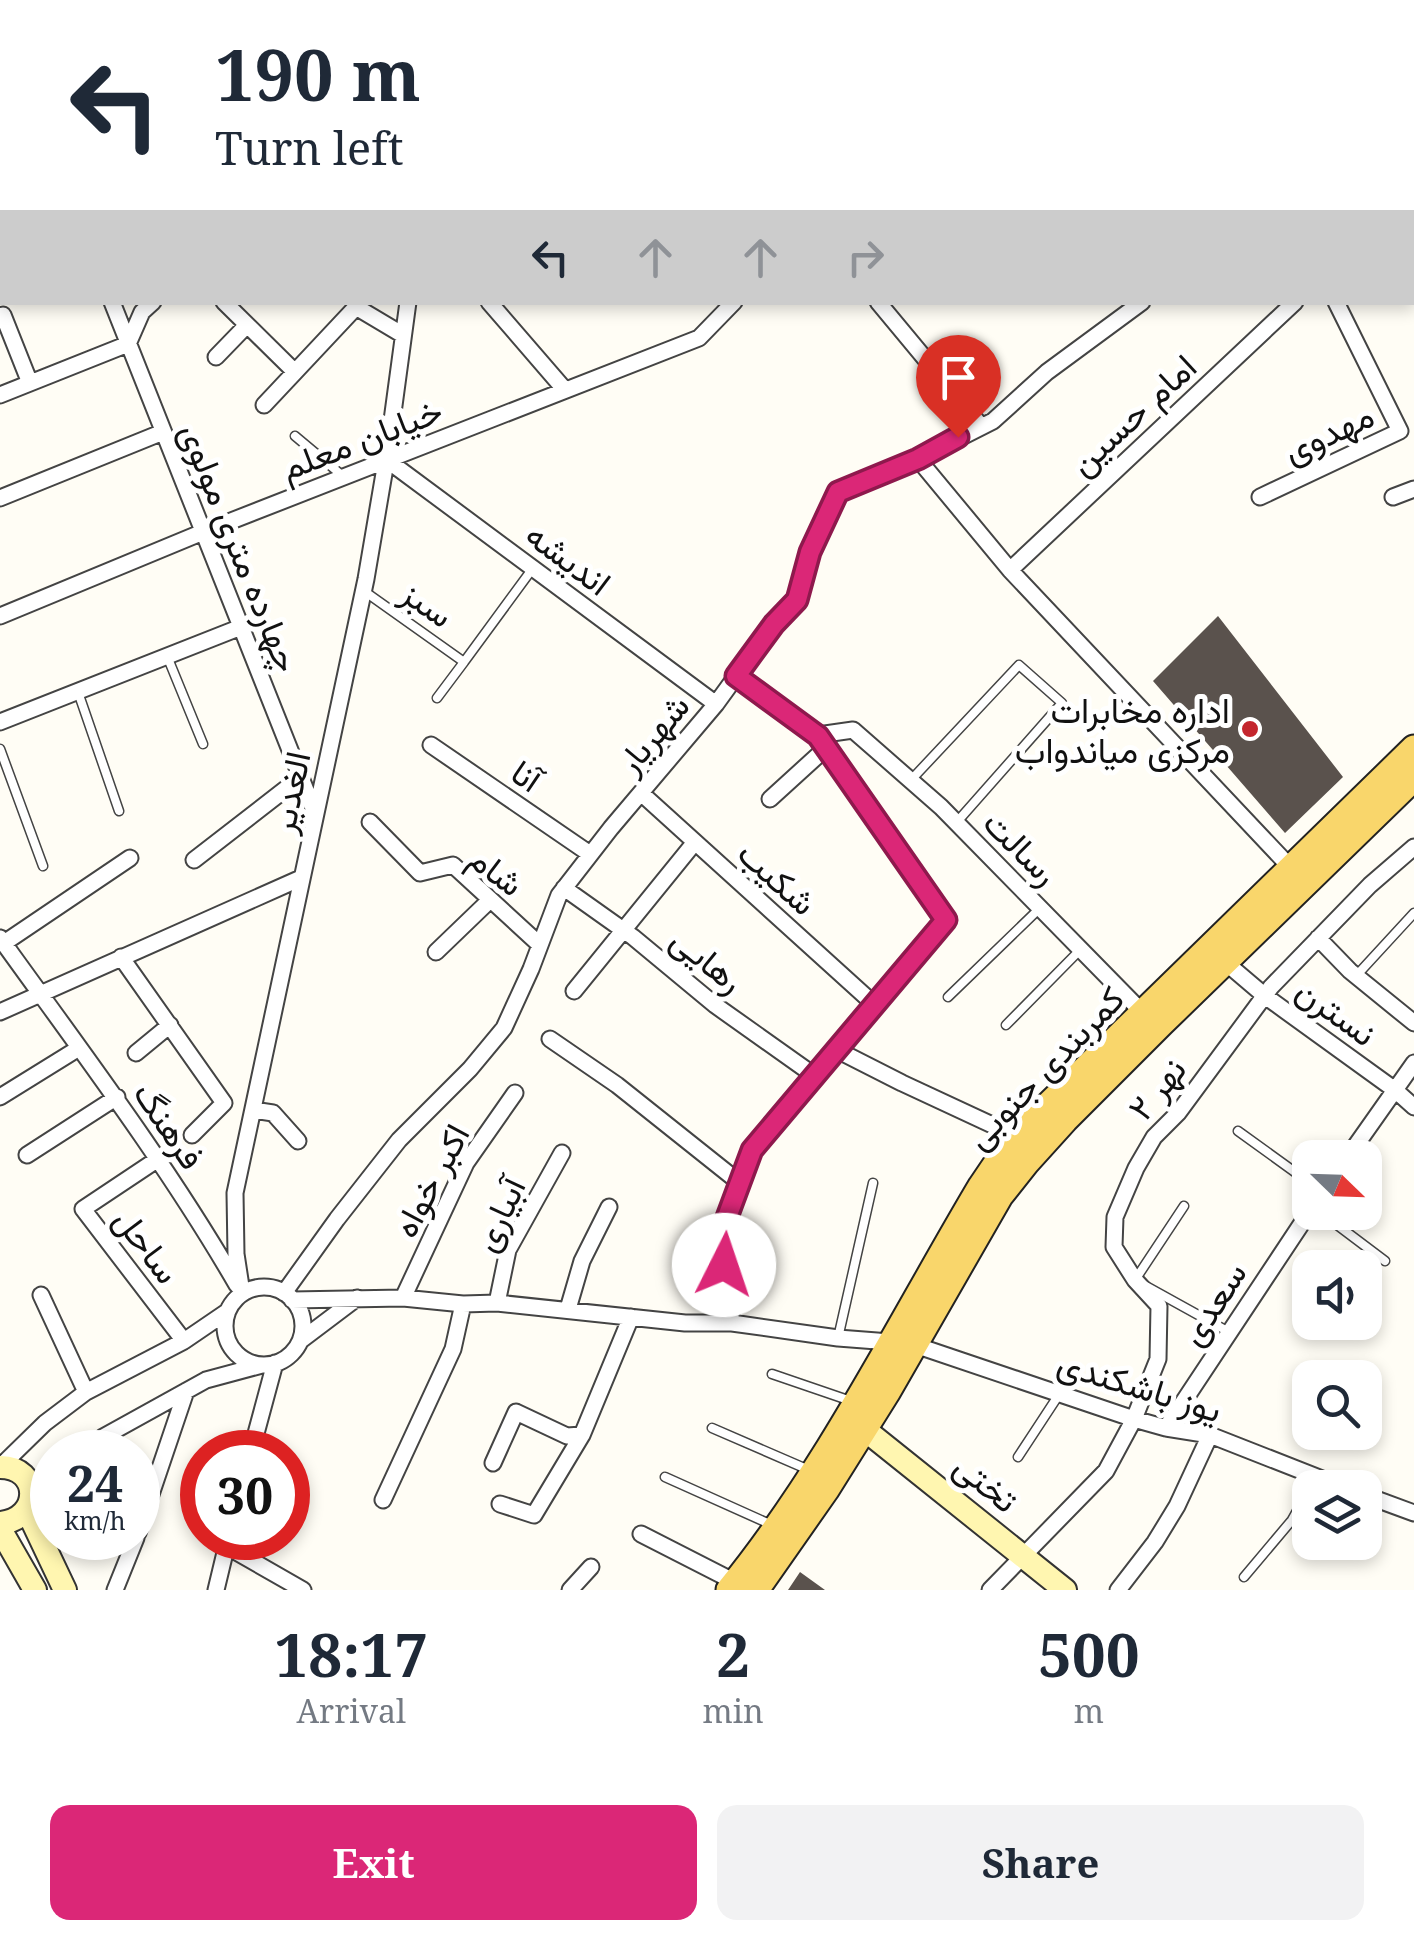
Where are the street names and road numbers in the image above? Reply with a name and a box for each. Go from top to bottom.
street label: امام حسین [1058,343,1206,486]
street label: خیابان معلم [273,386,449,491]
street label: مهدوی [1275,391,1381,473]
street label: چهارده متری مولوی [168,416,312,679]
street label: اندیشه [517,511,621,605]
street label: سبز [392,568,463,638]
street label: شهریار [604,683,699,784]
street label: الغدیر [257,747,321,838]
street label: آنا [503,748,554,804]
street label: رسالت [974,799,1070,895]
street label: شکیب [729,829,827,925]
street label: شام [459,834,534,907]
street label: رهایی [662,915,754,1003]
street label: نسترن [1287,966,1387,1056]
street label: کمربندی جنوبی [954,975,1134,1159]
street label: نهر ۲ [1116,1047,1196,1129]
street label: فرهنگ [124,1072,216,1178]
street label: اکبر خواه [381,1115,479,1245]
street label: آبیاری [460,1167,537,1259]
street label: ساحل [104,1197,192,1293]
street label: سعدی [1168,1252,1256,1354]
street label: یوز باشکندی [1052,1338,1228,1432]
street label: تختی [945,1442,1029,1522]

